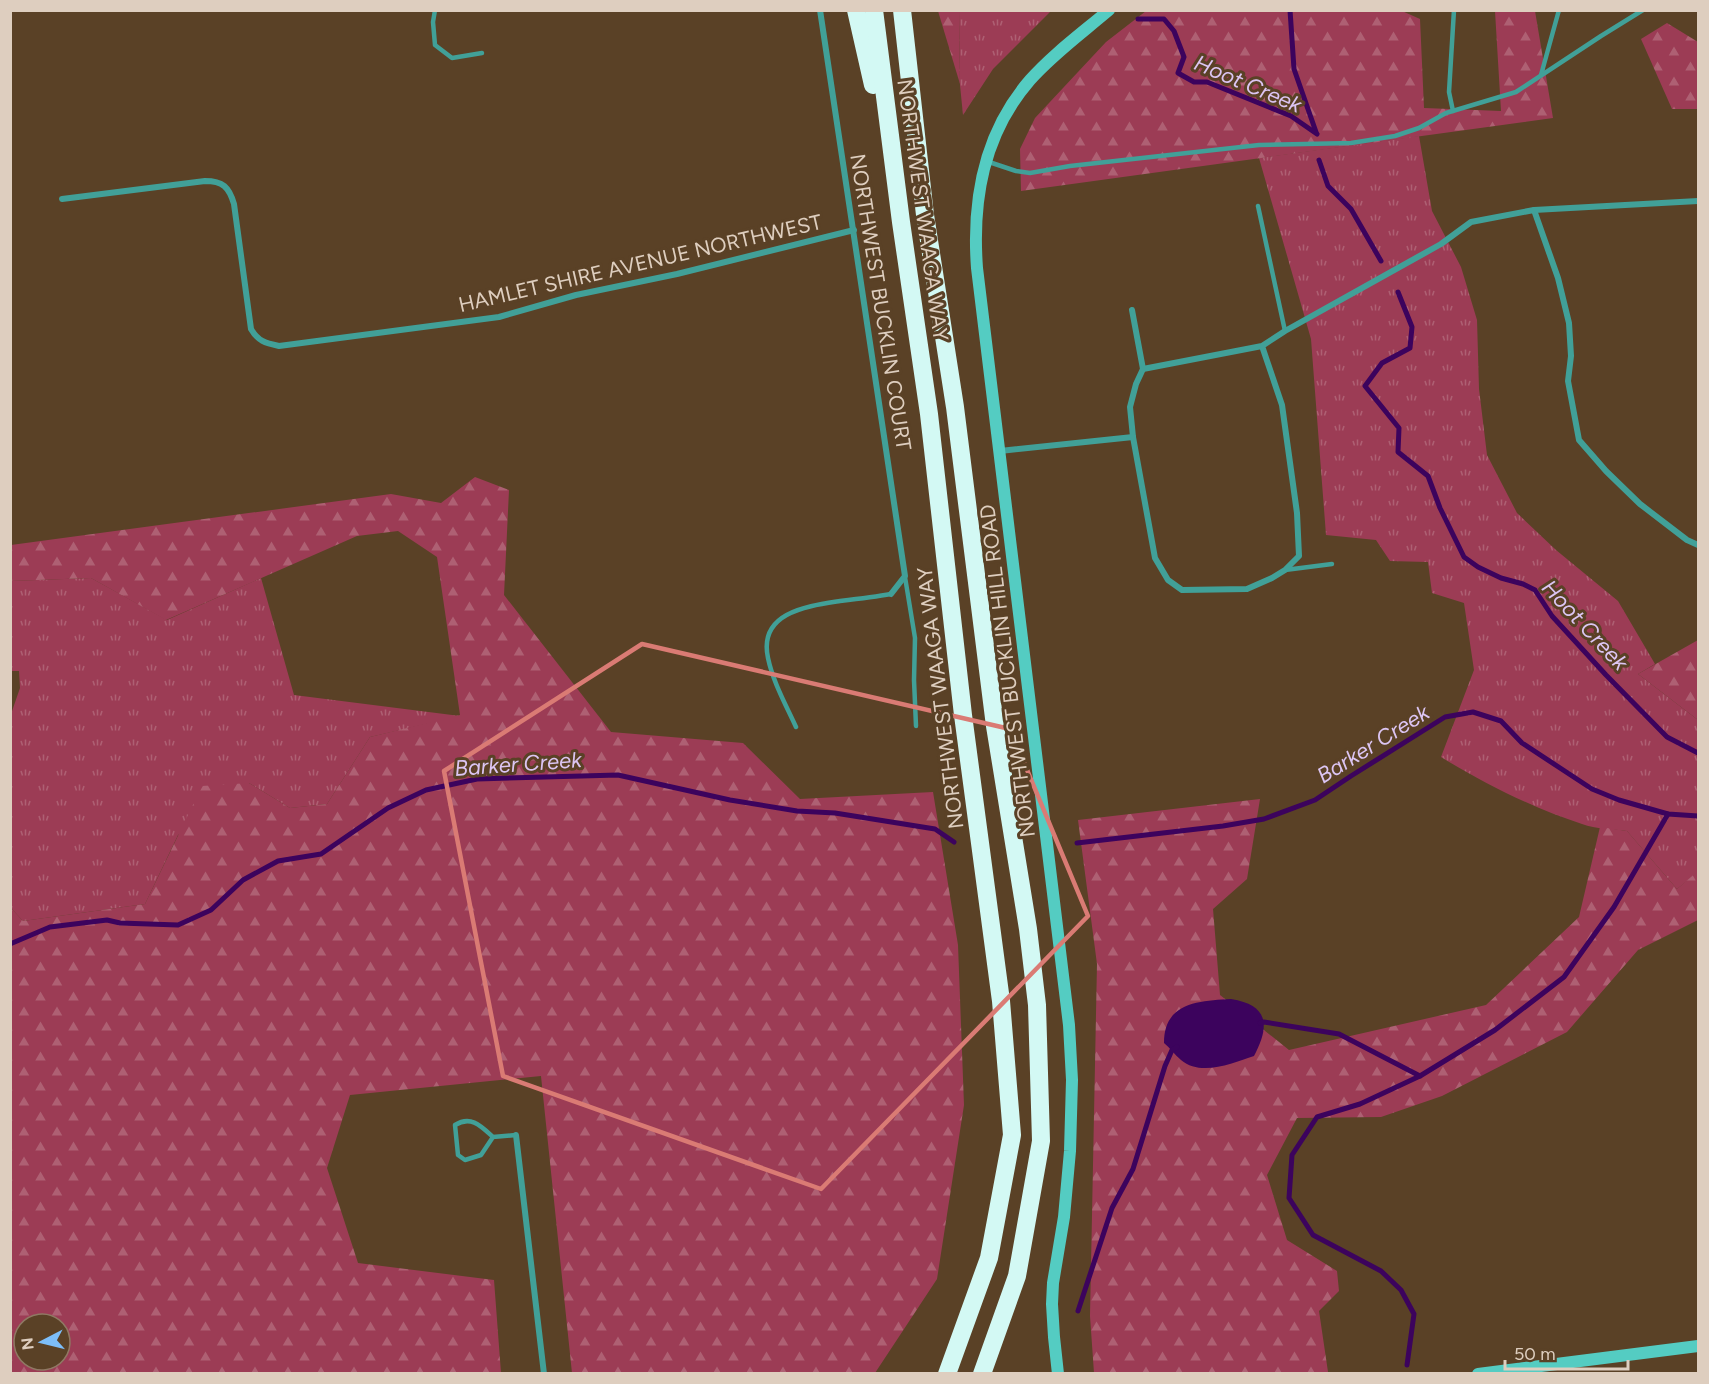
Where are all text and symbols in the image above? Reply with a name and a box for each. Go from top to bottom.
water label: Hoot Creek [1190,49,1307,119]
street label: NORTHWEST WAAGA WAY [892,78,954,343]
street label: NORTHWEST BUCKLIN COURT [845,152,917,452]
street label: HAMLET SHIRE AVENUE NORTHWEST [456,209,824,317]
street label: NORTHWEST BUCKLIN HILL ROAD [974,503,1040,839]
street label: NORTHWEST WAAGA WAY [911,565,968,831]
water label: Hoot Creek [1536,574,1635,677]
water label: Barker Creek [1312,698,1435,789]
water label: Barker Creek [454,746,584,782]
north arrow [12,1312,72,1372]
scale bar [1505,1333,1628,1371]
text: N [17,1336,38,1351]
text: 50 m [1514,1343,1556,1365]

